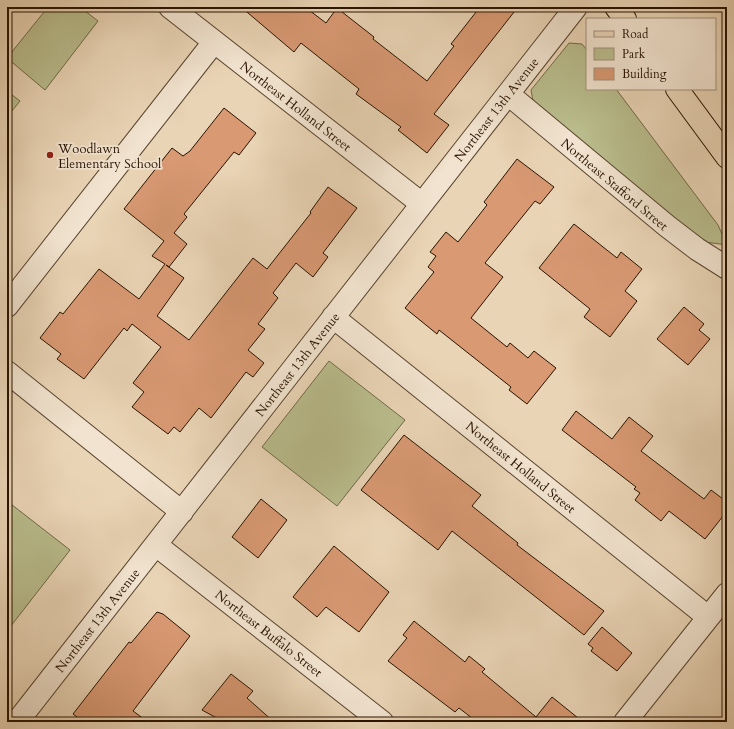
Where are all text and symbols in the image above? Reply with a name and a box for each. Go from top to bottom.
legend [586,18,716,90]
text: Road [622,26,649,42]
text: Park [622,46,646,62]
street label: Northeast 13th Avenue [450,54,543,166]
street label: Northeast Holland Street [236,58,355,156]
text: Building [622,66,667,82]
street label: Northeast Stafford Street [557,134,672,235]
place label: Woodlawn Elementary School [57,140,162,173]
marker: Woodlawn Elementary School [45,150,55,160]
street label: Northeast 13th Avenue [251,309,344,421]
street label: Northeast Holland Street [462,418,579,518]
street label: Northeast 13th Avenue [51,565,144,677]
street label: Northeast Buffalo Street [211,586,326,682]

